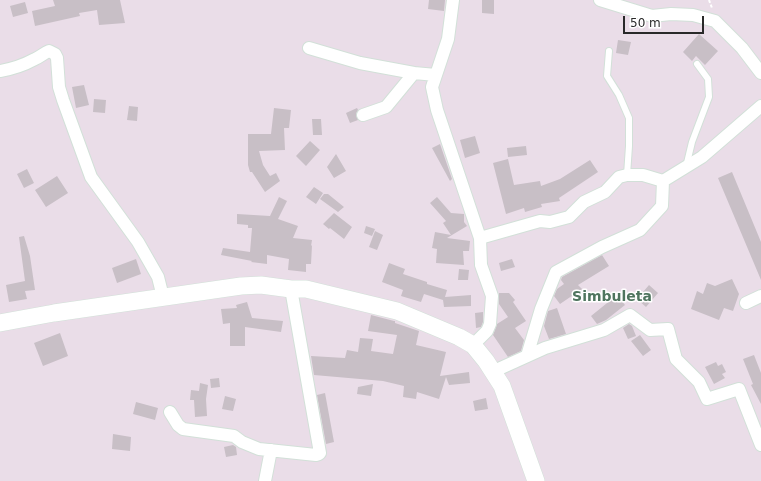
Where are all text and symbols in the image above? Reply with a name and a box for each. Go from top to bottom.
scale bar [625,8,706,34]
text: 50 m [630,16,661,30]
district label: Simbuleta [572,289,652,305]

